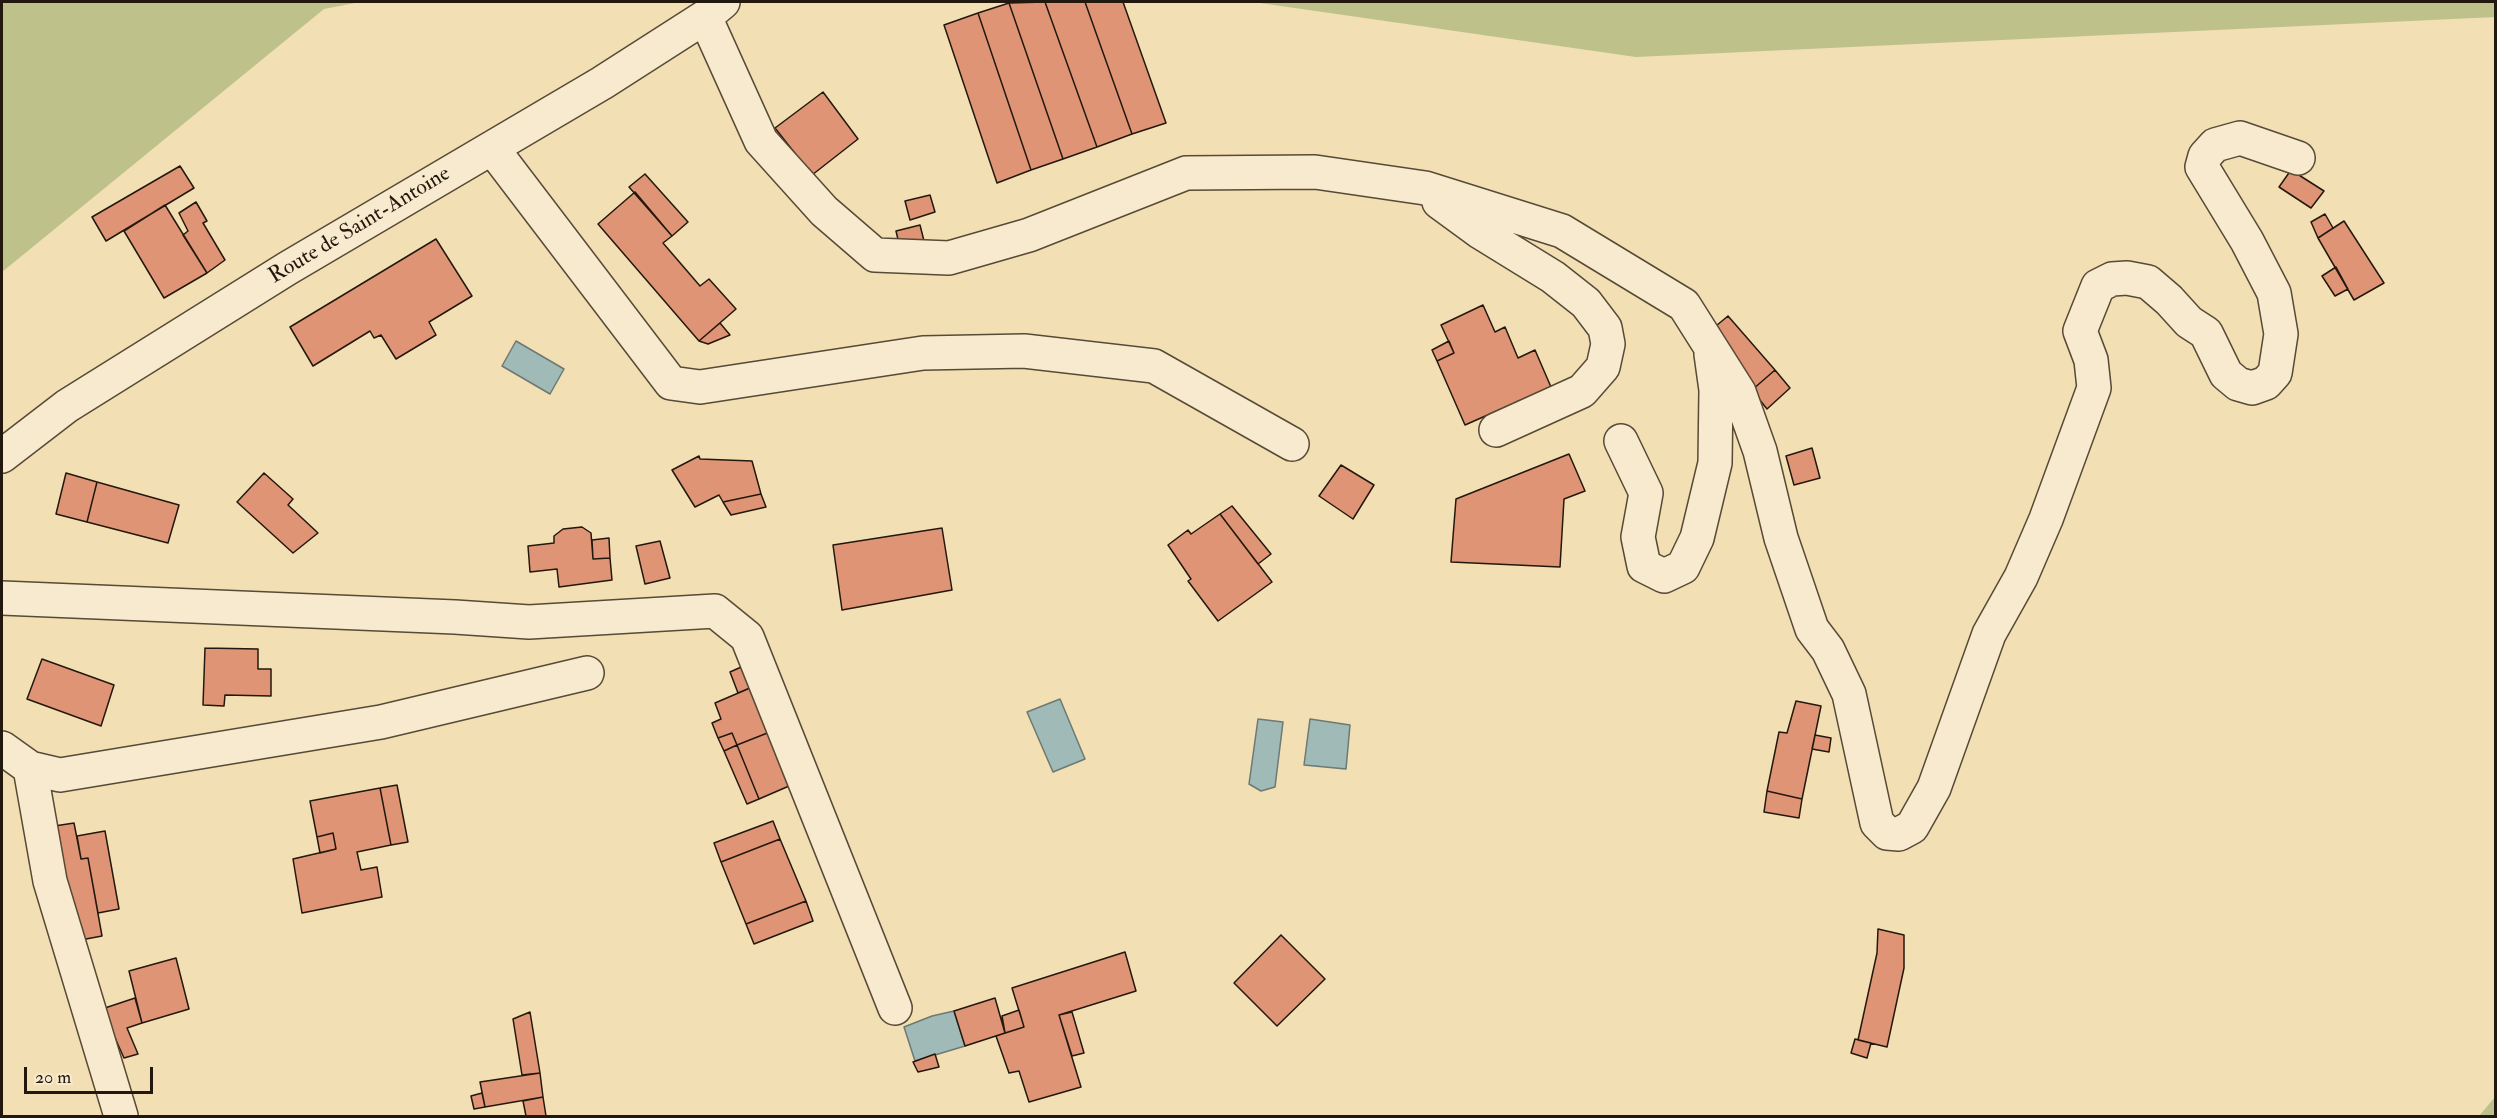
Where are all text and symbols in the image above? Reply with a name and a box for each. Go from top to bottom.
street label: Route de Saint-Antoine [264,161,456,291]
scale bar [27,1055,156,1093]
text: 20 m [35,1066,71,1089]

